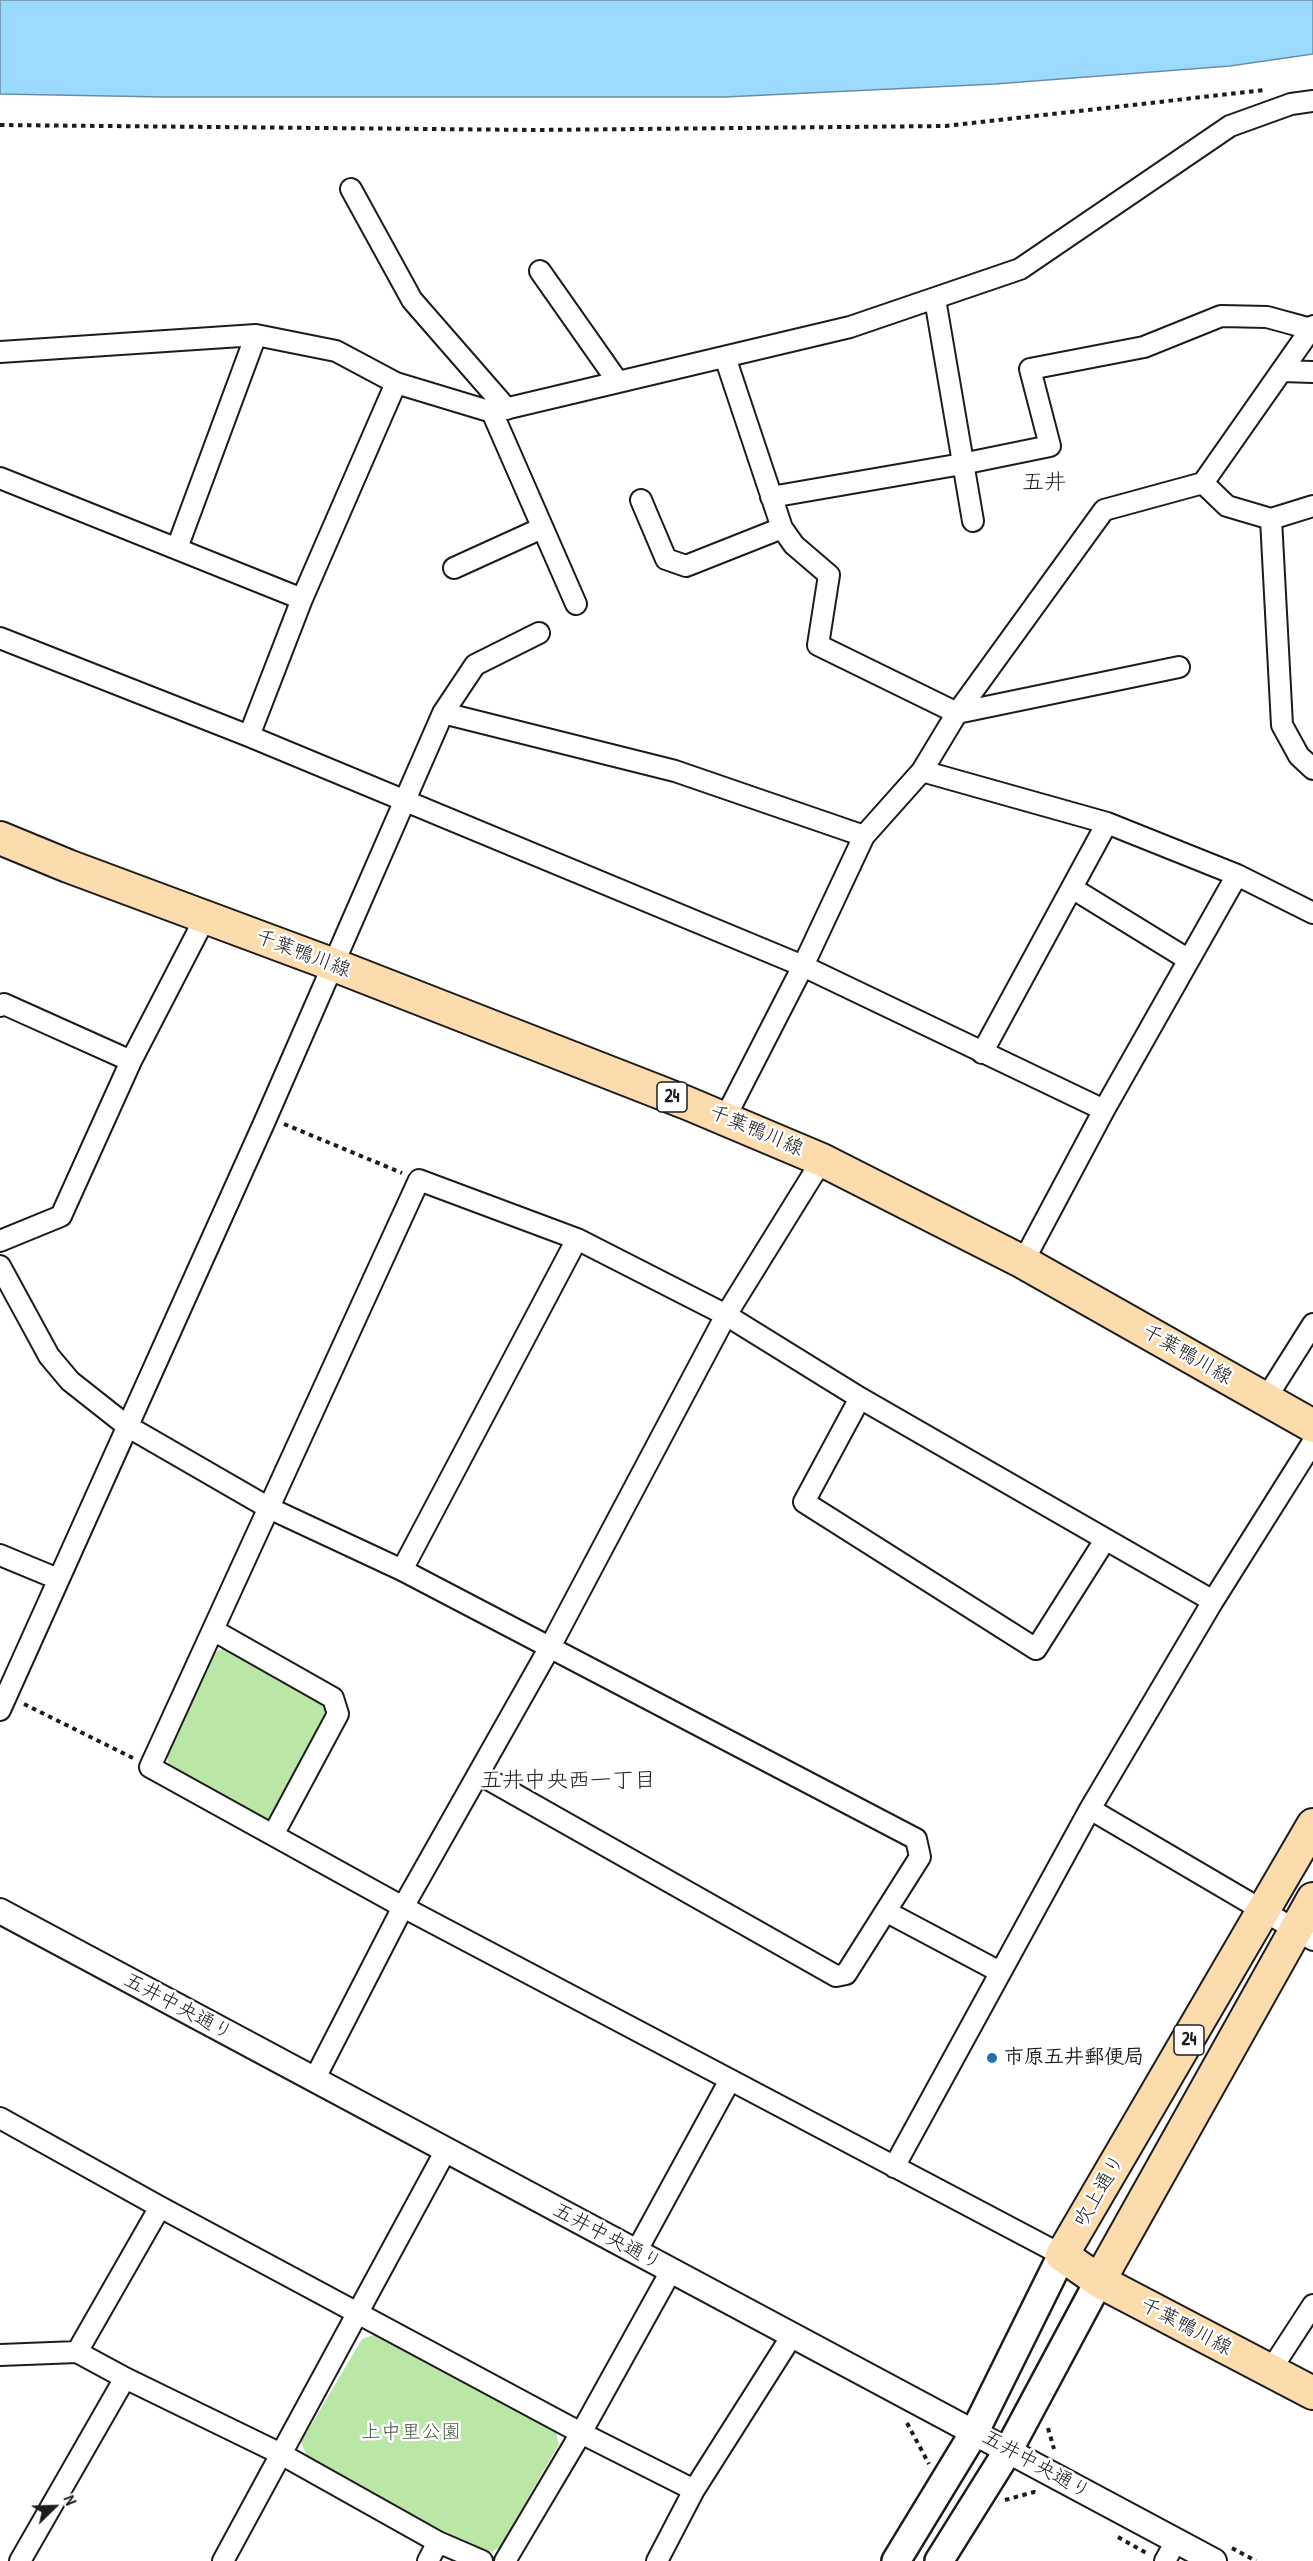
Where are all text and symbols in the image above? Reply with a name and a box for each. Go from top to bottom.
district label: 五井 [1022,470,1066,496]
street label: 千葉鴨川線 [252,925,354,983]
road number: 24 [657,1082,687,1112]
street label: 千葉鴨川線 [705,1100,807,1162]
street label: 千葉鴨川線 [1138,1320,1236,1390]
district label: 五井中央西一丁目 [480,1768,656,1794]
street label: 五井中央通り [119,1968,237,2046]
road number: 24 [1174,2025,1204,2055]
place label: 市原五井郵便局 [1004,2046,1144,2070]
marker: 市原五井郵便局 [985,2051,999,2065]
street label: 吹上通り [1070,2150,1130,2232]
street label: 五井中央通り [548,2198,666,2276]
street label: 千葉鴨川線 [1136,2293,1236,2361]
park label: 上中里公園 [361,2421,461,2445]
street label: 五井中央通り [978,2425,1094,2505]
north arrow [24,2477,84,2537]
text: N [59,2492,82,2508]

